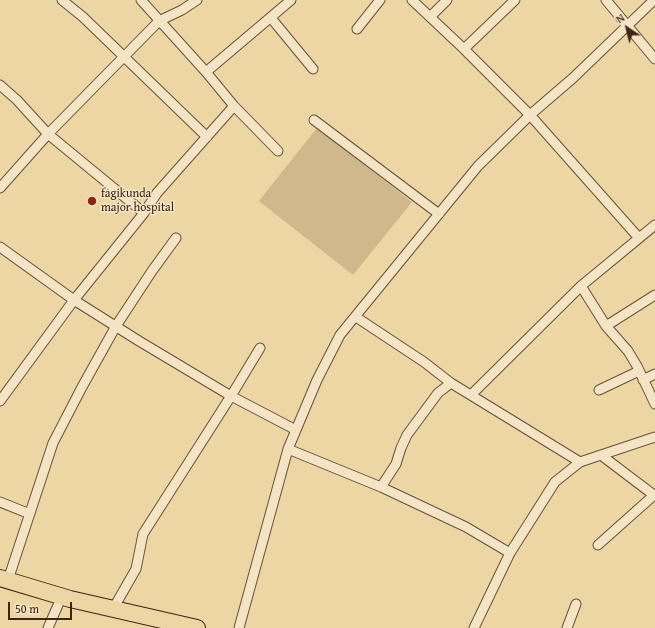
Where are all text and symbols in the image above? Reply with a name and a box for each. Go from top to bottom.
north arrow [607,8,647,48]
text: N [613,10,628,27]
place label: fagikunda major hospital [101,187,174,215]
marker: fagikunda major hospital [86,195,98,207]
scale bar [10,594,74,620]
text: 50 m [15,600,39,617]

